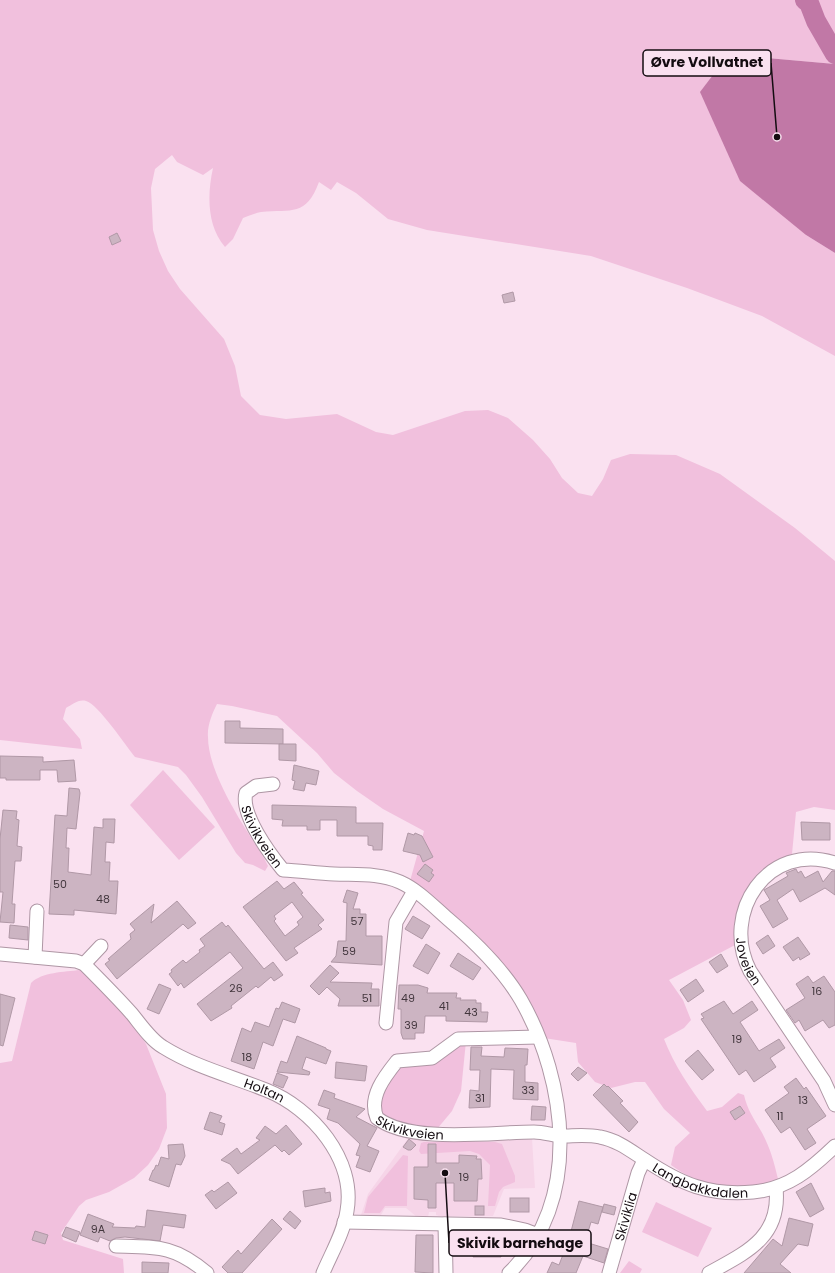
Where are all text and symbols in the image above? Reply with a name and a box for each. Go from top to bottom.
callout: Øvre Vollvatnet [643,50,771,76]
text: Øvre Vollvatnet [651,52,764,72]
street label: Skivikveien [236,803,287,872]
house number: 50 [53,876,67,892]
house number: 48 [96,891,110,907]
house number: 57 [351,913,363,929]
street label: Joveien [731,937,766,989]
house number: 59 [342,943,356,959]
house number: 26 [229,980,243,996]
house number: 16 [812,983,822,999]
house number: 51 [362,990,372,1006]
house number: 49 [401,990,415,1006]
house number: 41 [439,998,449,1014]
house number: 43 [464,1004,478,1020]
house number: 39 [404,1017,418,1033]
house number: 19 [732,1031,742,1047]
house number: 18 [242,1049,252,1065]
street label: Holtan [241,1074,288,1107]
house number: 33 [522,1082,534,1098]
house number: 31 [475,1090,485,1106]
house number: 13 [798,1092,808,1108]
house number: 11 [776,1108,784,1124]
street label: Skivikveien [372,1111,444,1145]
street label: Langbakkdalen [649,1158,748,1203]
house number: 19 [459,1169,469,1185]
street label: Skiviklia [610,1190,642,1243]
house number: 9A [91,1221,106,1237]
callout: Skivik barnehage [449,1230,591,1256]
text: Skivik barnehage [457,1233,583,1253]

